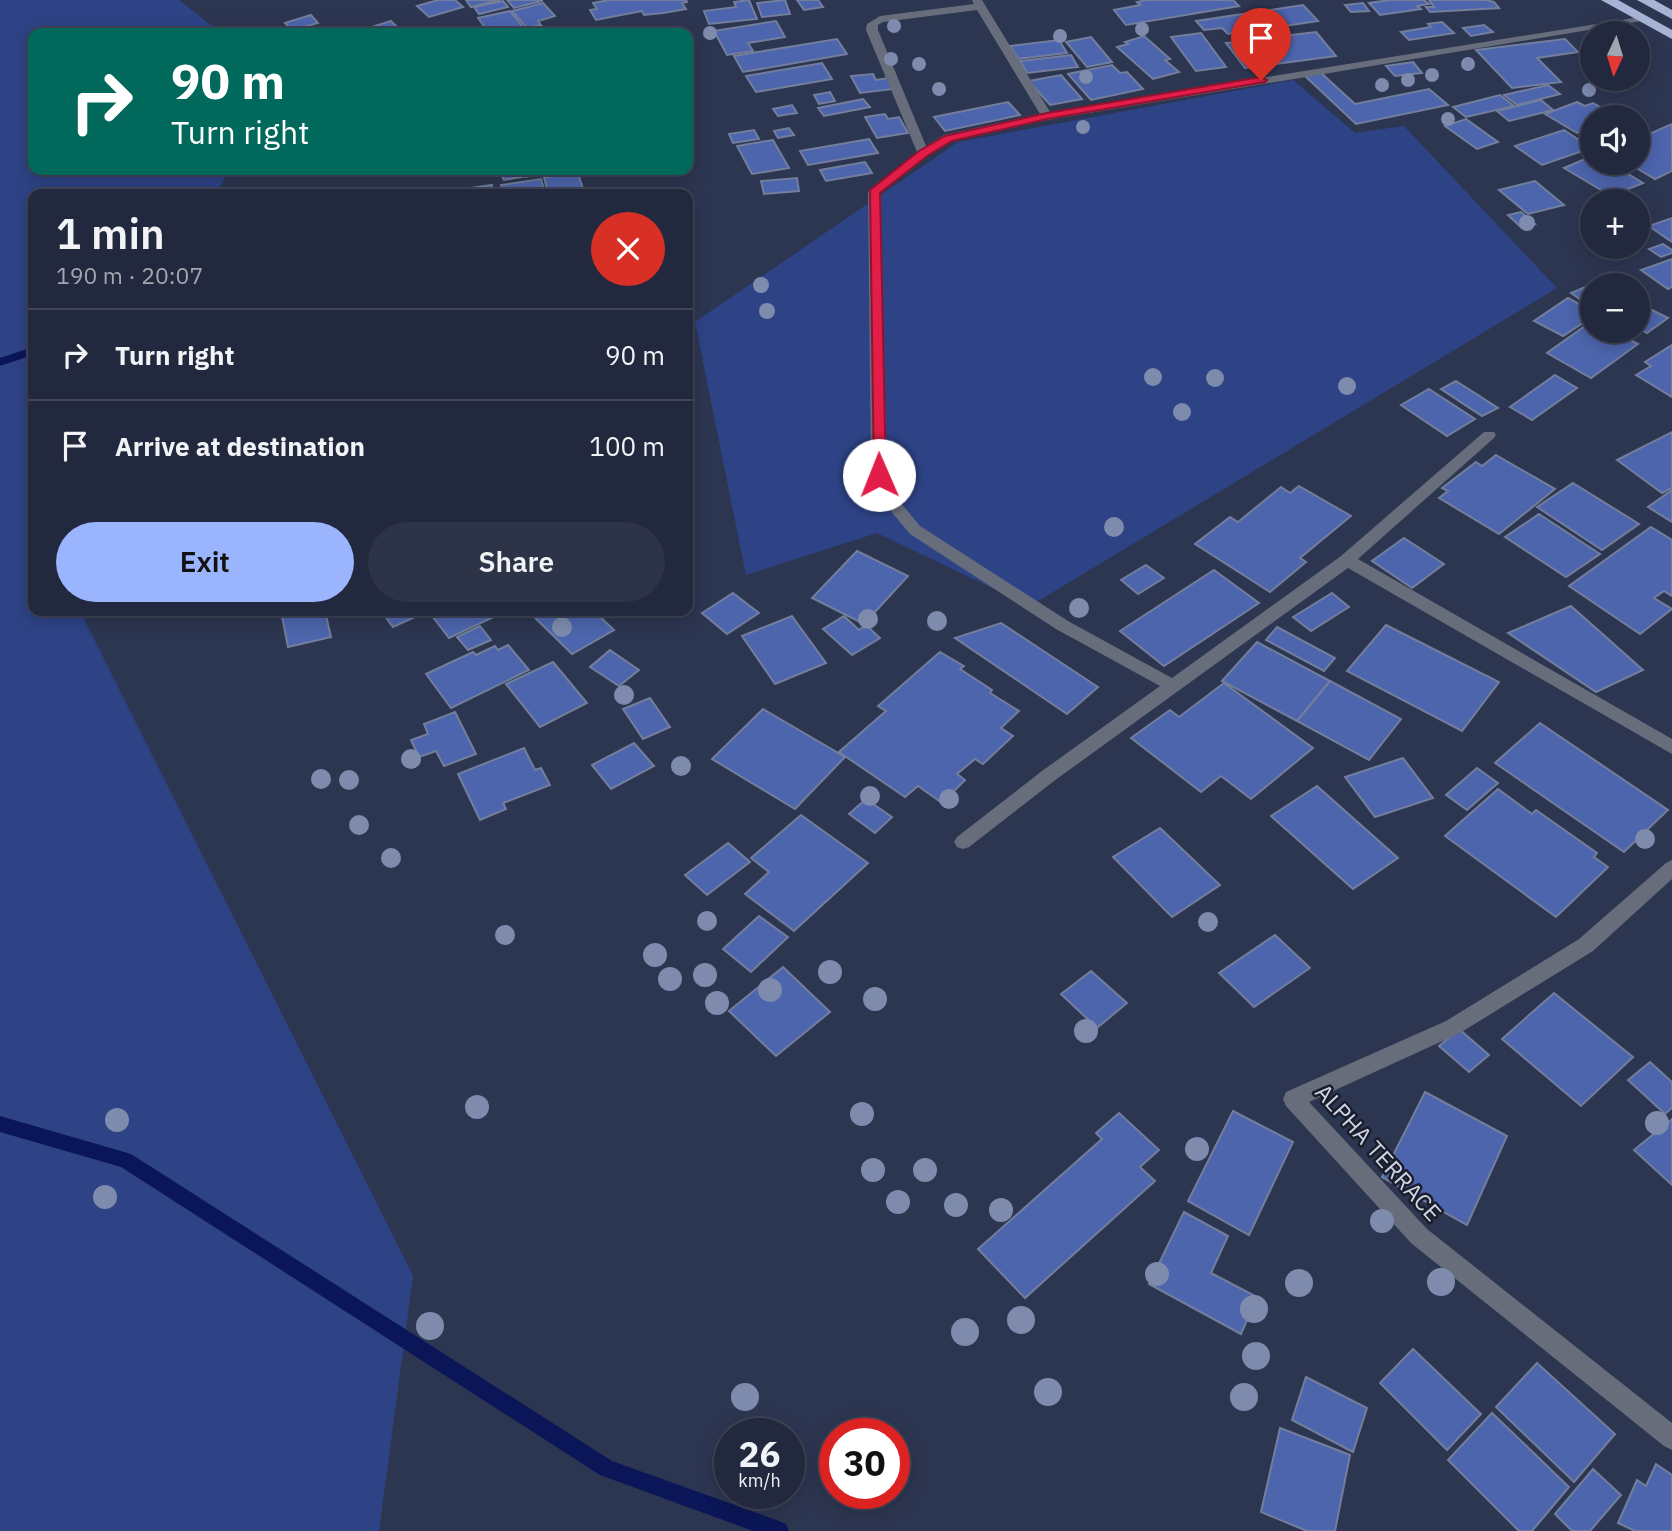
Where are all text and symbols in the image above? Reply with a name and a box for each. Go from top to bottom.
pin [1231,8,1291,80]
icon: arrive [1242,19,1280,57]
north arrow [1580,21,1650,91]
map controls [1580,21,1650,343]
text: 90 m [171,49,285,112]
icon: right [56,56,147,147]
button: sound [1580,105,1650,175]
text: Turn right [171,111,309,153]
button: + [1580,189,1650,259]
text: 1 min [56,206,165,261]
button: close [591,212,665,286]
text: 190 m · 20:07 [56,260,203,290]
button: − [1580,273,1650,343]
icon: right [56,336,94,374]
text: Turn right [115,338,234,372]
text: 90 m [605,338,665,372]
icon: arrive [56,427,94,465]
text: Arrive at destination [115,429,365,463]
text: 100 m [589,429,665,463]
position arrow [842,438,916,512]
button: Exit [56,522,354,602]
button: Share [368,522,665,602]
street label: ALPHA TERRACE [1309,1077,1449,1227]
speed limit sign: 30 [819,1418,910,1509]
text: 26 [738,1431,781,1477]
text: km/h [738,1469,781,1492]

